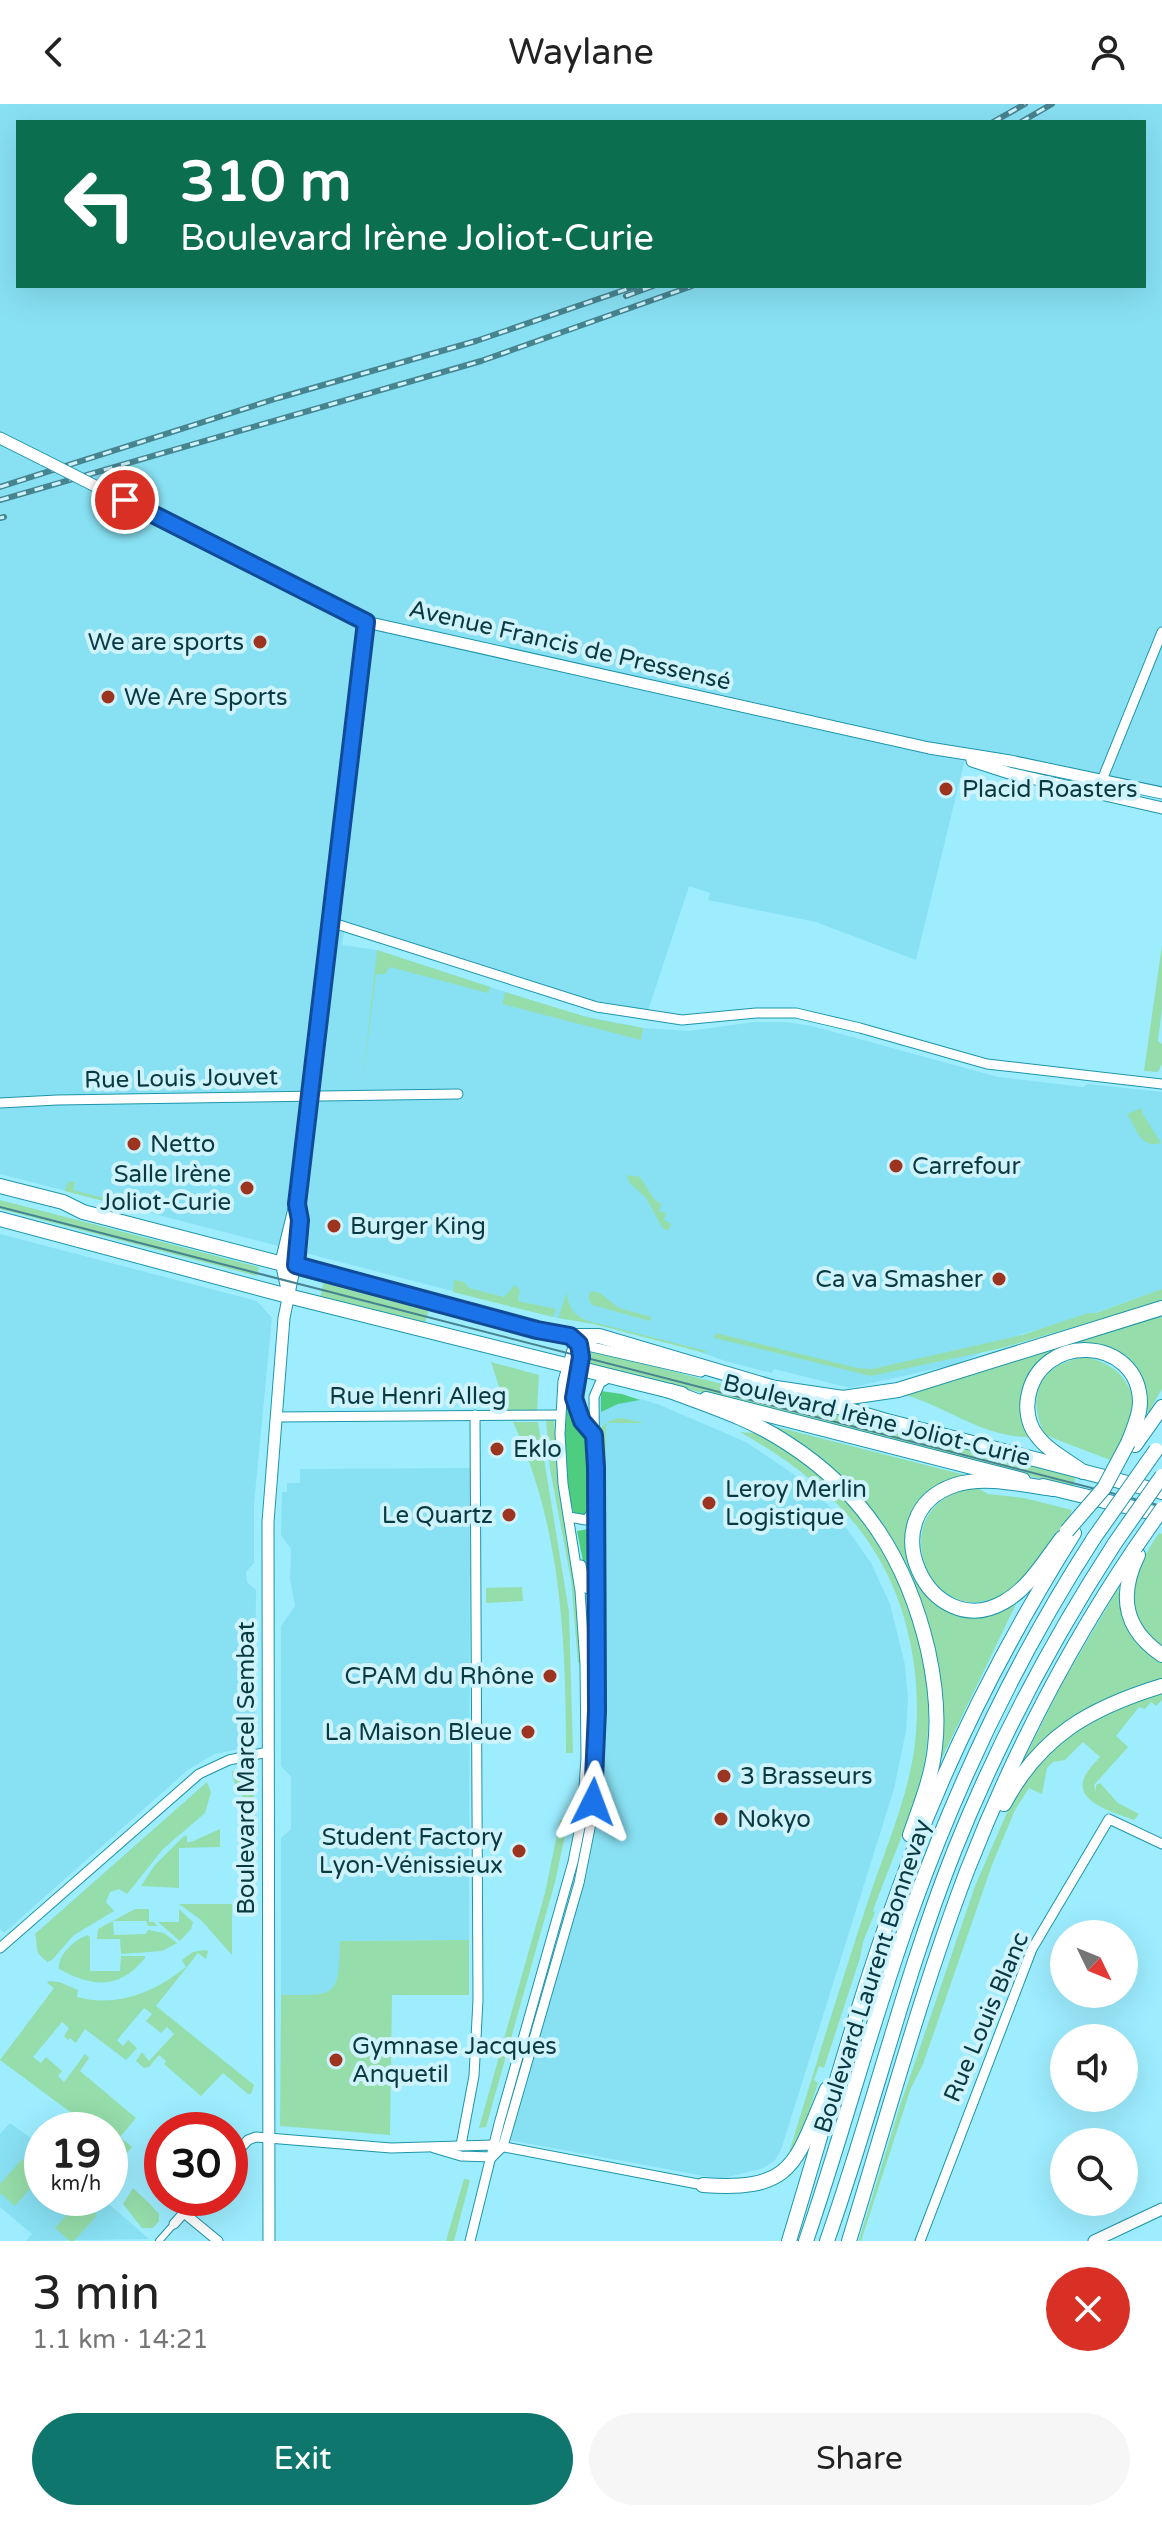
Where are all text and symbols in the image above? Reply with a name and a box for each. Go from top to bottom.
icon: back [32,30,76,74]
icon: person [1086,30,1130,74]
text: Waylane [508,31,654,74]
text: 310 m [180,149,351,216]
icon: left [48,152,152,256]
text: Boulevard Irène Joliot-Curie [180,217,654,260]
pin [91,466,159,534]
icon: arrive [103,478,147,522]
street label: Avenue Francis de Pressensé [406,594,734,697]
place label: We are sports [88,628,244,657]
marker: We are sports [251,633,269,651]
place label: We Are Sports [124,683,288,712]
marker: We Are Sports [99,688,117,706]
place label: Placid Roasters [962,775,1138,804]
marker: Placid Roasters [937,780,955,798]
street label: Rue Louis Jouvet [84,1062,278,1095]
place label: Netto [150,1130,215,1159]
marker: Netto [125,1135,143,1153]
place label: Carrefour [912,1152,1021,1181]
marker: Carrefour [887,1157,905,1175]
place label: Salle Irène Joliot-Curie [100,1160,231,1217]
marker: Salle Irène Joliot-Curie [238,1179,256,1197]
place label: Burger King [350,1212,486,1241]
marker: Burger King [325,1217,343,1235]
place label: Ca va Smasher [815,1265,984,1294]
marker: Ca va Smasher [990,1270,1008,1288]
street label: Boulevard Irène Joliot-Curie [720,1368,1034,1473]
street label: Rue Henri Alleg [329,1382,507,1411]
place label: Eklo [513,1435,562,1464]
marker: Eklo [488,1440,506,1458]
place label: Leroy Merlin Logistique [725,1475,867,1532]
marker: Leroy Merlin Logistique [700,1494,718,1512]
place label: Le Quartz [382,1501,493,1530]
marker: Le Quartz [500,1506,518,1524]
street label: Boulevard Marcel Sembat [232,1621,261,1915]
place label: CPAM du Rhône [344,1662,534,1691]
marker: CPAM du Rhône [541,1667,559,1685]
place label: La Maison Bleue [325,1718,512,1747]
marker: La Maison Bleue [519,1723,537,1741]
position arrow [551,1760,635,1844]
place label: 3 Brasseurs [740,1762,872,1791]
marker: 3 Brasseurs [715,1767,733,1785]
place label: Nokyo [737,1805,811,1834]
marker: Nokyo [712,1810,730,1828]
street label: Boulevard Laurent Bonnevay [808,1816,937,2137]
place label: Student Factory Lyon-Vénissieux [319,1823,503,1880]
marker: Student Factory Lyon-Vénissieux [510,1842,528,1860]
north arrow [1050,1920,1138,2008]
map controls [1050,1920,1138,2216]
street label: Rue Louis Blanc [938,1928,1035,2106]
button: sound [1050,2024,1138,2112]
place label: Gymnase Jacques Anquetil [352,2032,557,2089]
marker: Gymnase Jacques Anquetil [327,2051,345,2069]
speed limit sign: 30 [144,2112,248,2216]
button: search [1050,2128,1138,2216]
text: 19 [51,2130,101,2178]
text: km/h [51,2172,101,2196]
text: 3 min [32,2265,160,2323]
button: close [1046,2267,1130,2351]
text: 1.1 km · 14:21 [32,2324,209,2355]
button: Exit [32,2413,573,2505]
button: Share [589,2413,1130,2505]

